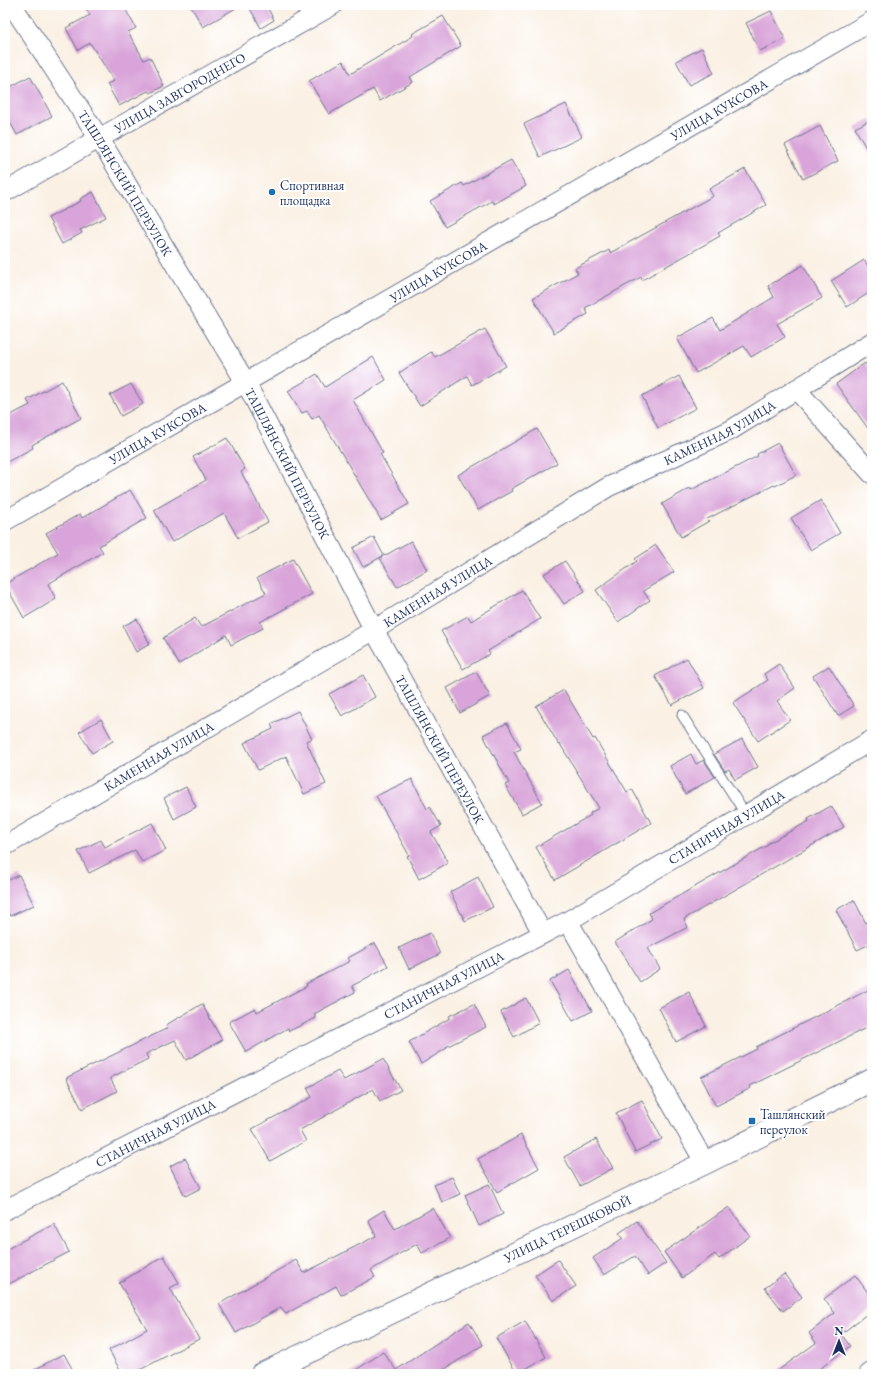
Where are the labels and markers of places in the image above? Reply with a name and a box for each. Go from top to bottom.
place label: Спортивная площадка [280,177,345,209]
marker: Спортивная площадка [267,187,277,197]
place label: Ташлянский переулок [760,1106,826,1138]
marker: Ташлянский переулок [747,1116,757,1126]

